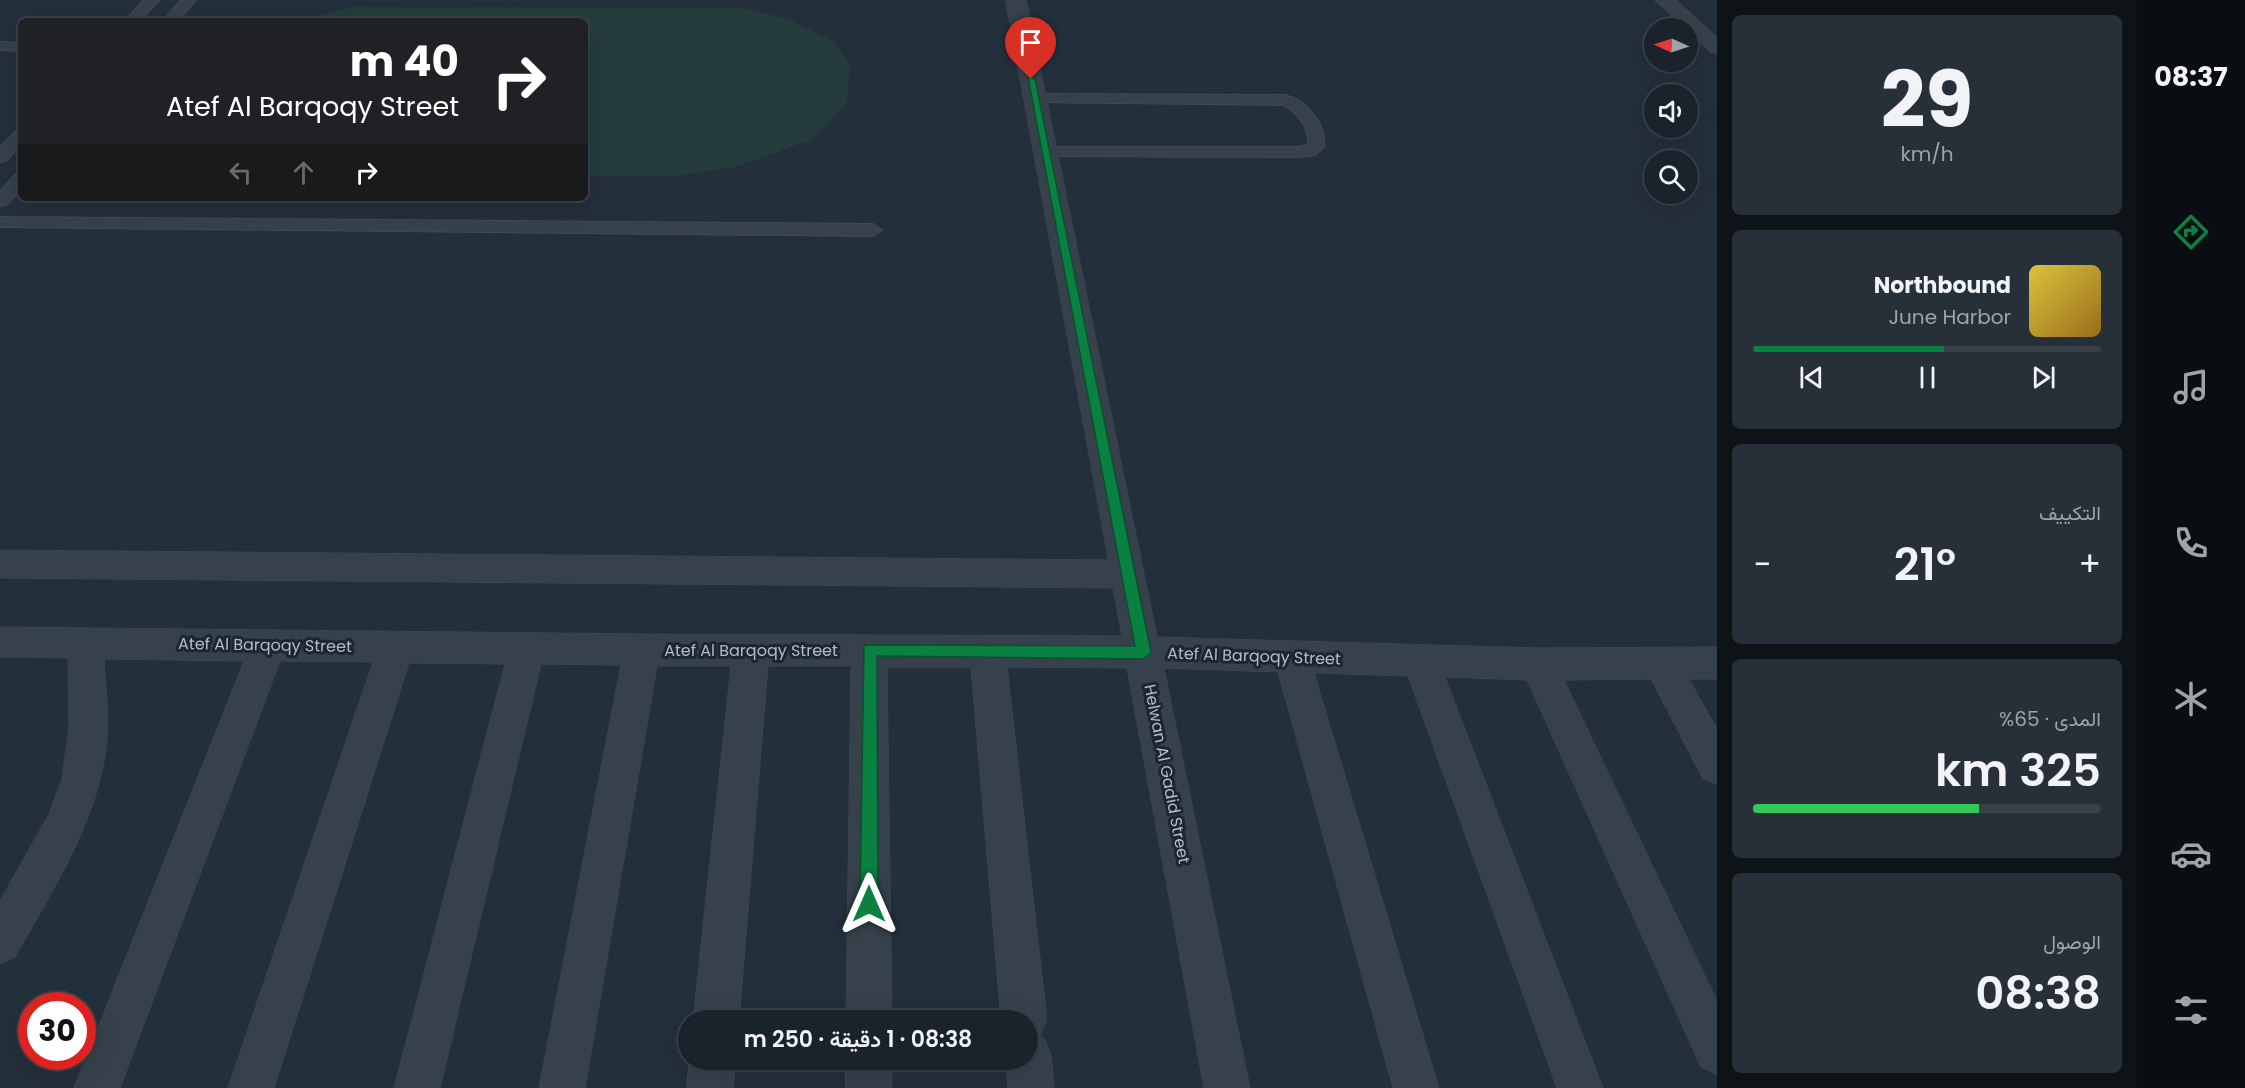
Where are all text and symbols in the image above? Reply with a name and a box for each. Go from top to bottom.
pin [1005,17,1056,79]
north arrow [1644,18,1698,72]
map controls [1644,18,1698,204]
icon: arrive [1014,26,1047,59]
text: 40 m [350,32,459,91]
icon: right [480,42,558,120]
text: 29 [1881,45,1973,154]
text: 08:37 [2154,58,2228,95]
button: sound [1644,84,1698,138]
text: Atef Al Barqoqy Street [166,88,459,125]
text: km/h [1900,140,1954,168]
button: search [1644,150,1698,204]
icon: left [224,156,257,189]
icon: ahead [287,156,320,189]
icon: right [350,156,383,189]
icon: directions [2170,211,2212,253]
text: Northbound [1874,270,2011,301]
text: June Harbor [1888,303,2011,331]
icon: previous [1795,361,1828,394]
icon: pause [1911,361,1944,394]
icon: next [2027,361,2060,394]
icon: music [2170,366,2212,408]
text: التكييف [2039,499,2101,527]
icon: phone [2170,522,2212,564]
text: 21° [1894,533,1956,596]
text: − [1753,541,1771,588]
text: + [2078,541,2101,588]
street label: Atef Al Barqoqy Street [178,632,352,658]
street label: Atef Al Barqoqy Street [664,639,838,662]
street label: Atef Al Barqoqy Street [1167,641,1341,671]
icon: climate [2170,678,2212,720]
street label: Helwan Al Gadid Street [1138,682,1196,866]
text: المدى · 65% [1999,705,2101,733]
text: 325 km [1935,739,2101,802]
icon: car [2170,833,2212,875]
position arrow [837,872,901,936]
text: الوصول [2043,928,2101,956]
text: 08:38 [1975,962,2101,1025]
icon: filters [2170,989,2212,1031]
speed limit sign: 30 [18,992,96,1070]
text: 08:38 · 1 دقيقة · 250 m [744,1024,972,1055]

